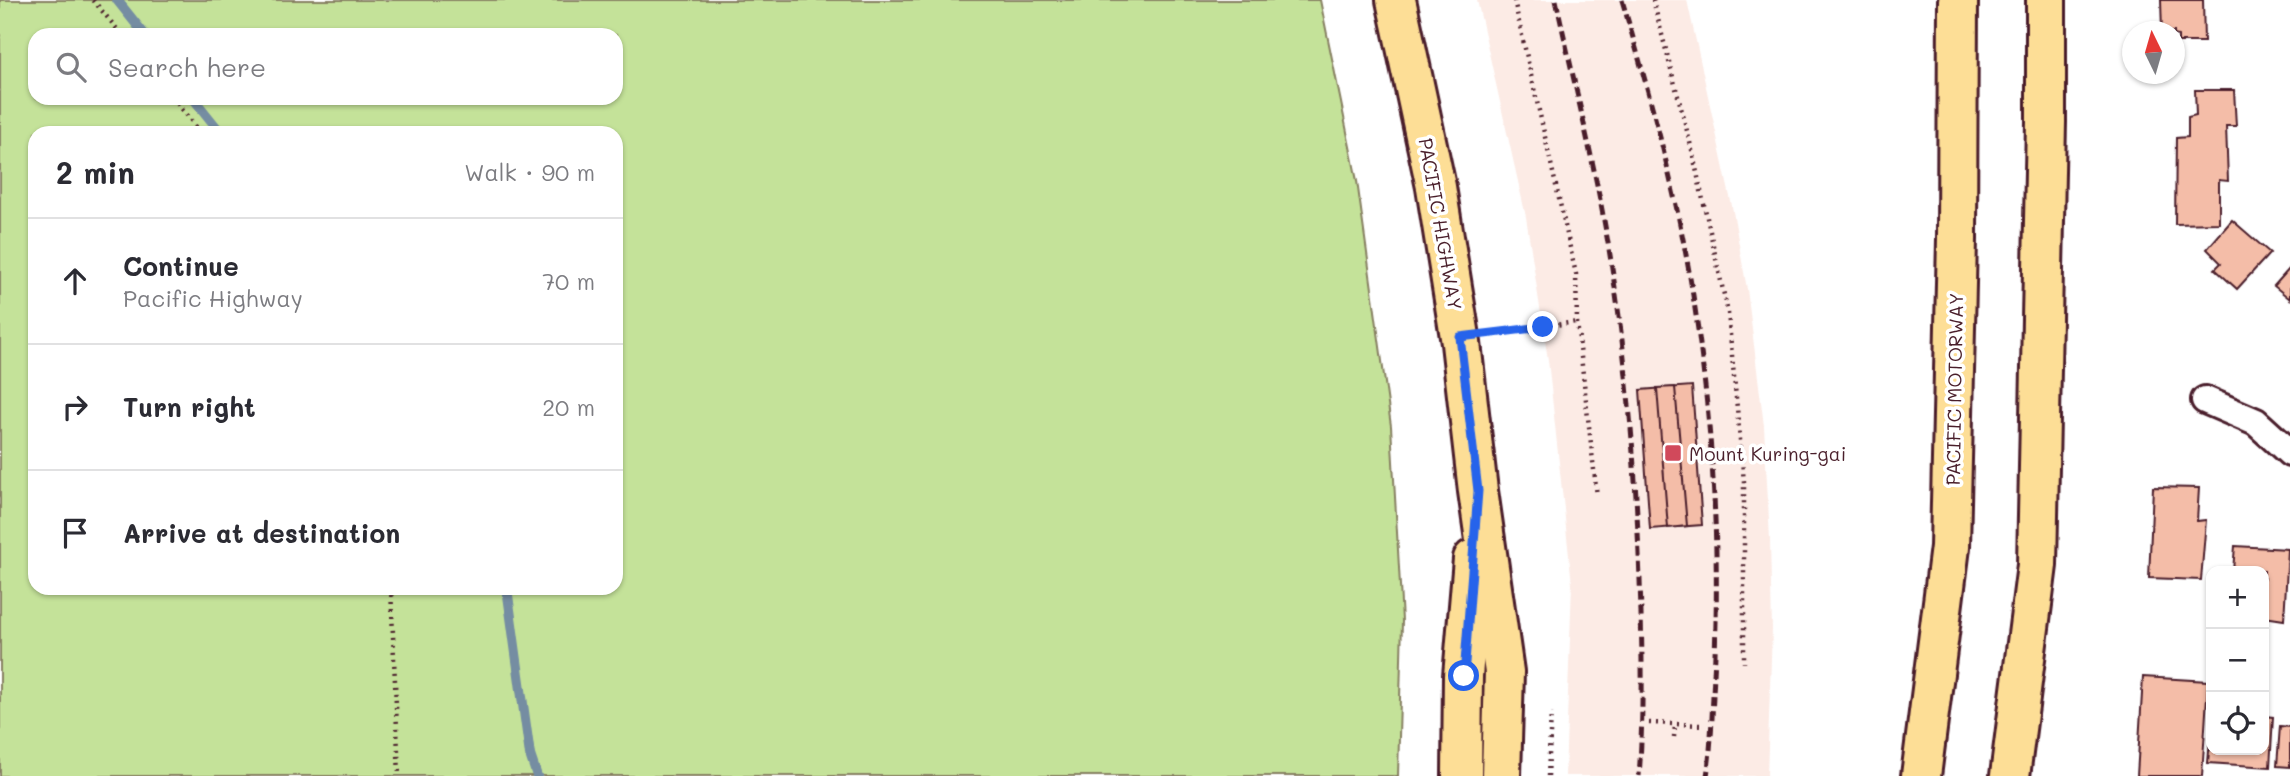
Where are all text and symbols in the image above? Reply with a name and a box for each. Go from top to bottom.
north arrow [2122,21,2185,84]
search box [28,28,623,105]
icon: search [52,48,90,86]
text: Search here [108,50,266,84]
street label: PACIFIC HIGHWAY [1414,136,1468,312]
text: 2 min [56,152,135,192]
text: Walk · 90 m [464,157,595,187]
text: Continue [123,249,239,283]
icon: ahead [56,262,94,300]
text: 70 m [542,266,595,296]
text: Pacific Highway [123,283,303,313]
street label: PACIFIC MOTORWAY [1940,292,1968,486]
route end [1527,311,1558,342]
icon: right [56,388,94,426]
text: Turn right [123,390,256,424]
text: 20 m [542,392,595,422]
place label: Mount Kuring-gai [1689,441,1846,466]
marker: Mount Kuring-gai [1663,443,1683,463]
icon: arrive [56,514,94,552]
text: Arrive at destination [123,516,400,550]
map controls [2206,566,2269,755]
button: + [2206,566,2269,629]
button: − [2206,629,2269,692]
route start [1448,660,1479,691]
button: locate [2206,692,2269,755]

